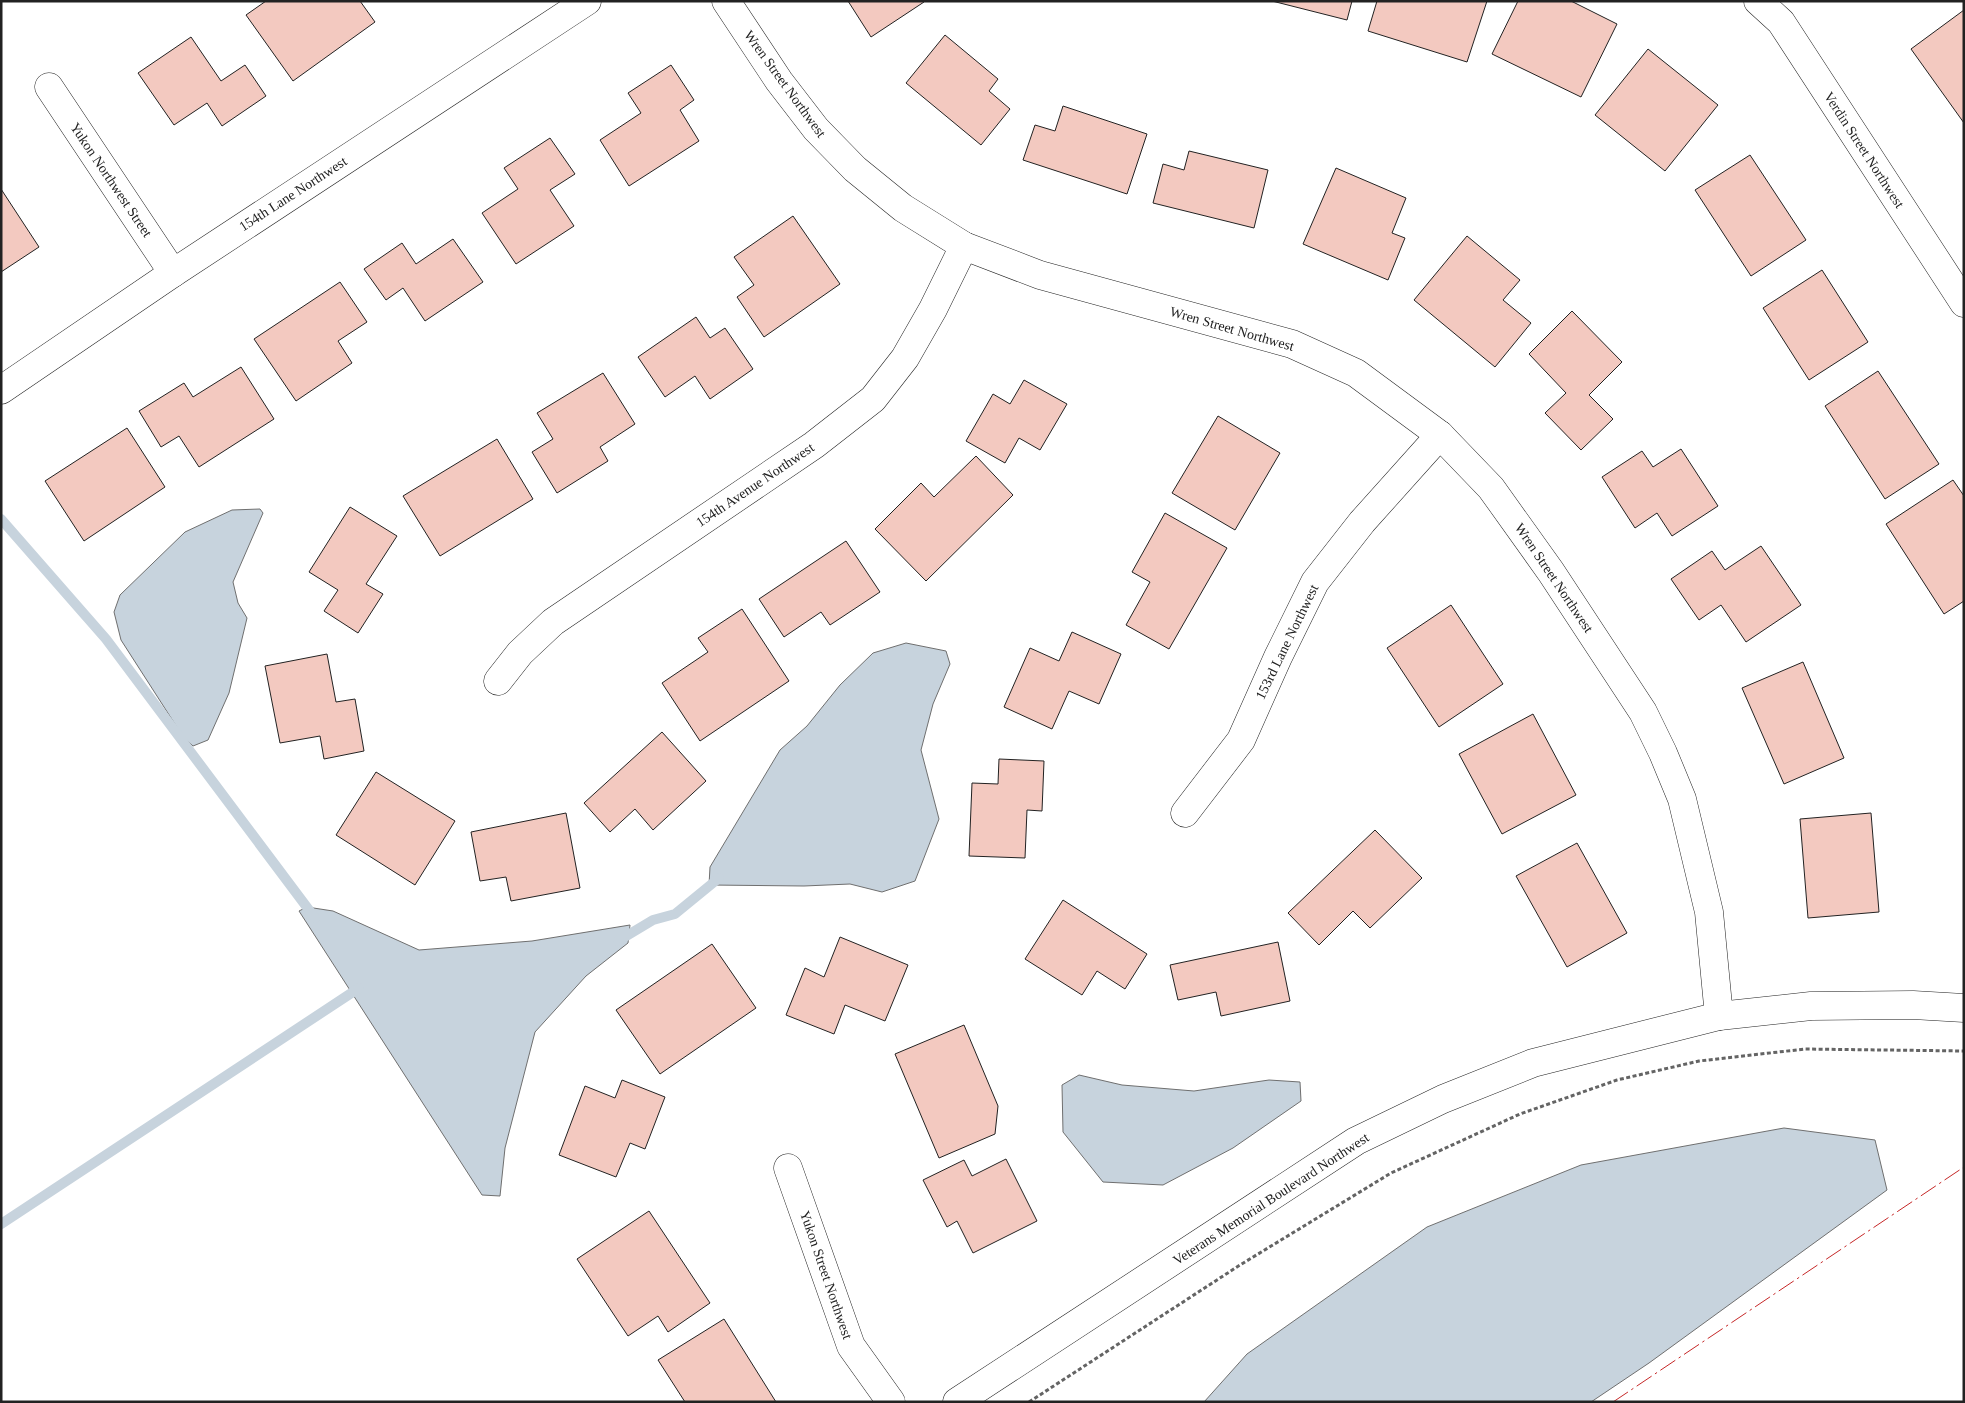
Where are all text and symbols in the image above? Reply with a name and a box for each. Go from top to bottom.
street label: Wren Street Northwest [741,28,829,140]
street label: Verdin Street Northwest [1821,89,1907,211]
street label: Yukon Northwest Street [67,120,155,240]
street label: 154th Lane Northwest [236,154,350,234]
street label: Wren Street Northwest [1168,304,1296,354]
street label: 154th Avenue Northwest [693,440,817,530]
street label: Wren Street Northwest [1512,521,1596,636]
street label: 153rd Lane Northwest [1253,582,1321,702]
street label: Veterans Memorial Boulevard Northwest [1170,1130,1372,1268]
street label: Yukon Street Northwest [797,1209,855,1341]

